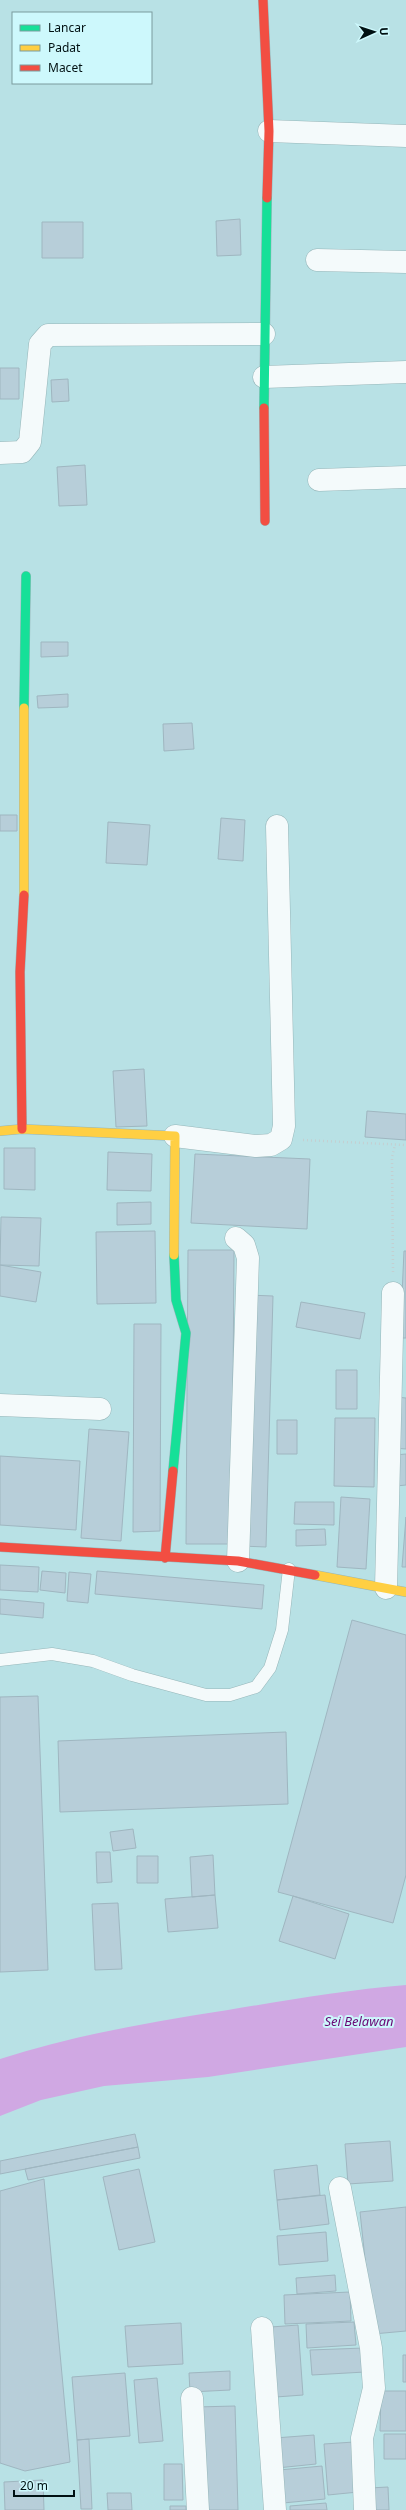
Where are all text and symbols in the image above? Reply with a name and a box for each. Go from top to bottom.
legend [12,12,152,84]
north arrow [354,12,394,52]
text: Lancar [48,19,86,36]
text: U [377,27,392,36]
text: Padat [48,39,81,56]
text: Macet [48,59,83,76]
water label: Sei Belawan [324,2012,394,2030]
scale bar [14,2472,74,2498]
text: 20 m [20,2477,48,2494]

